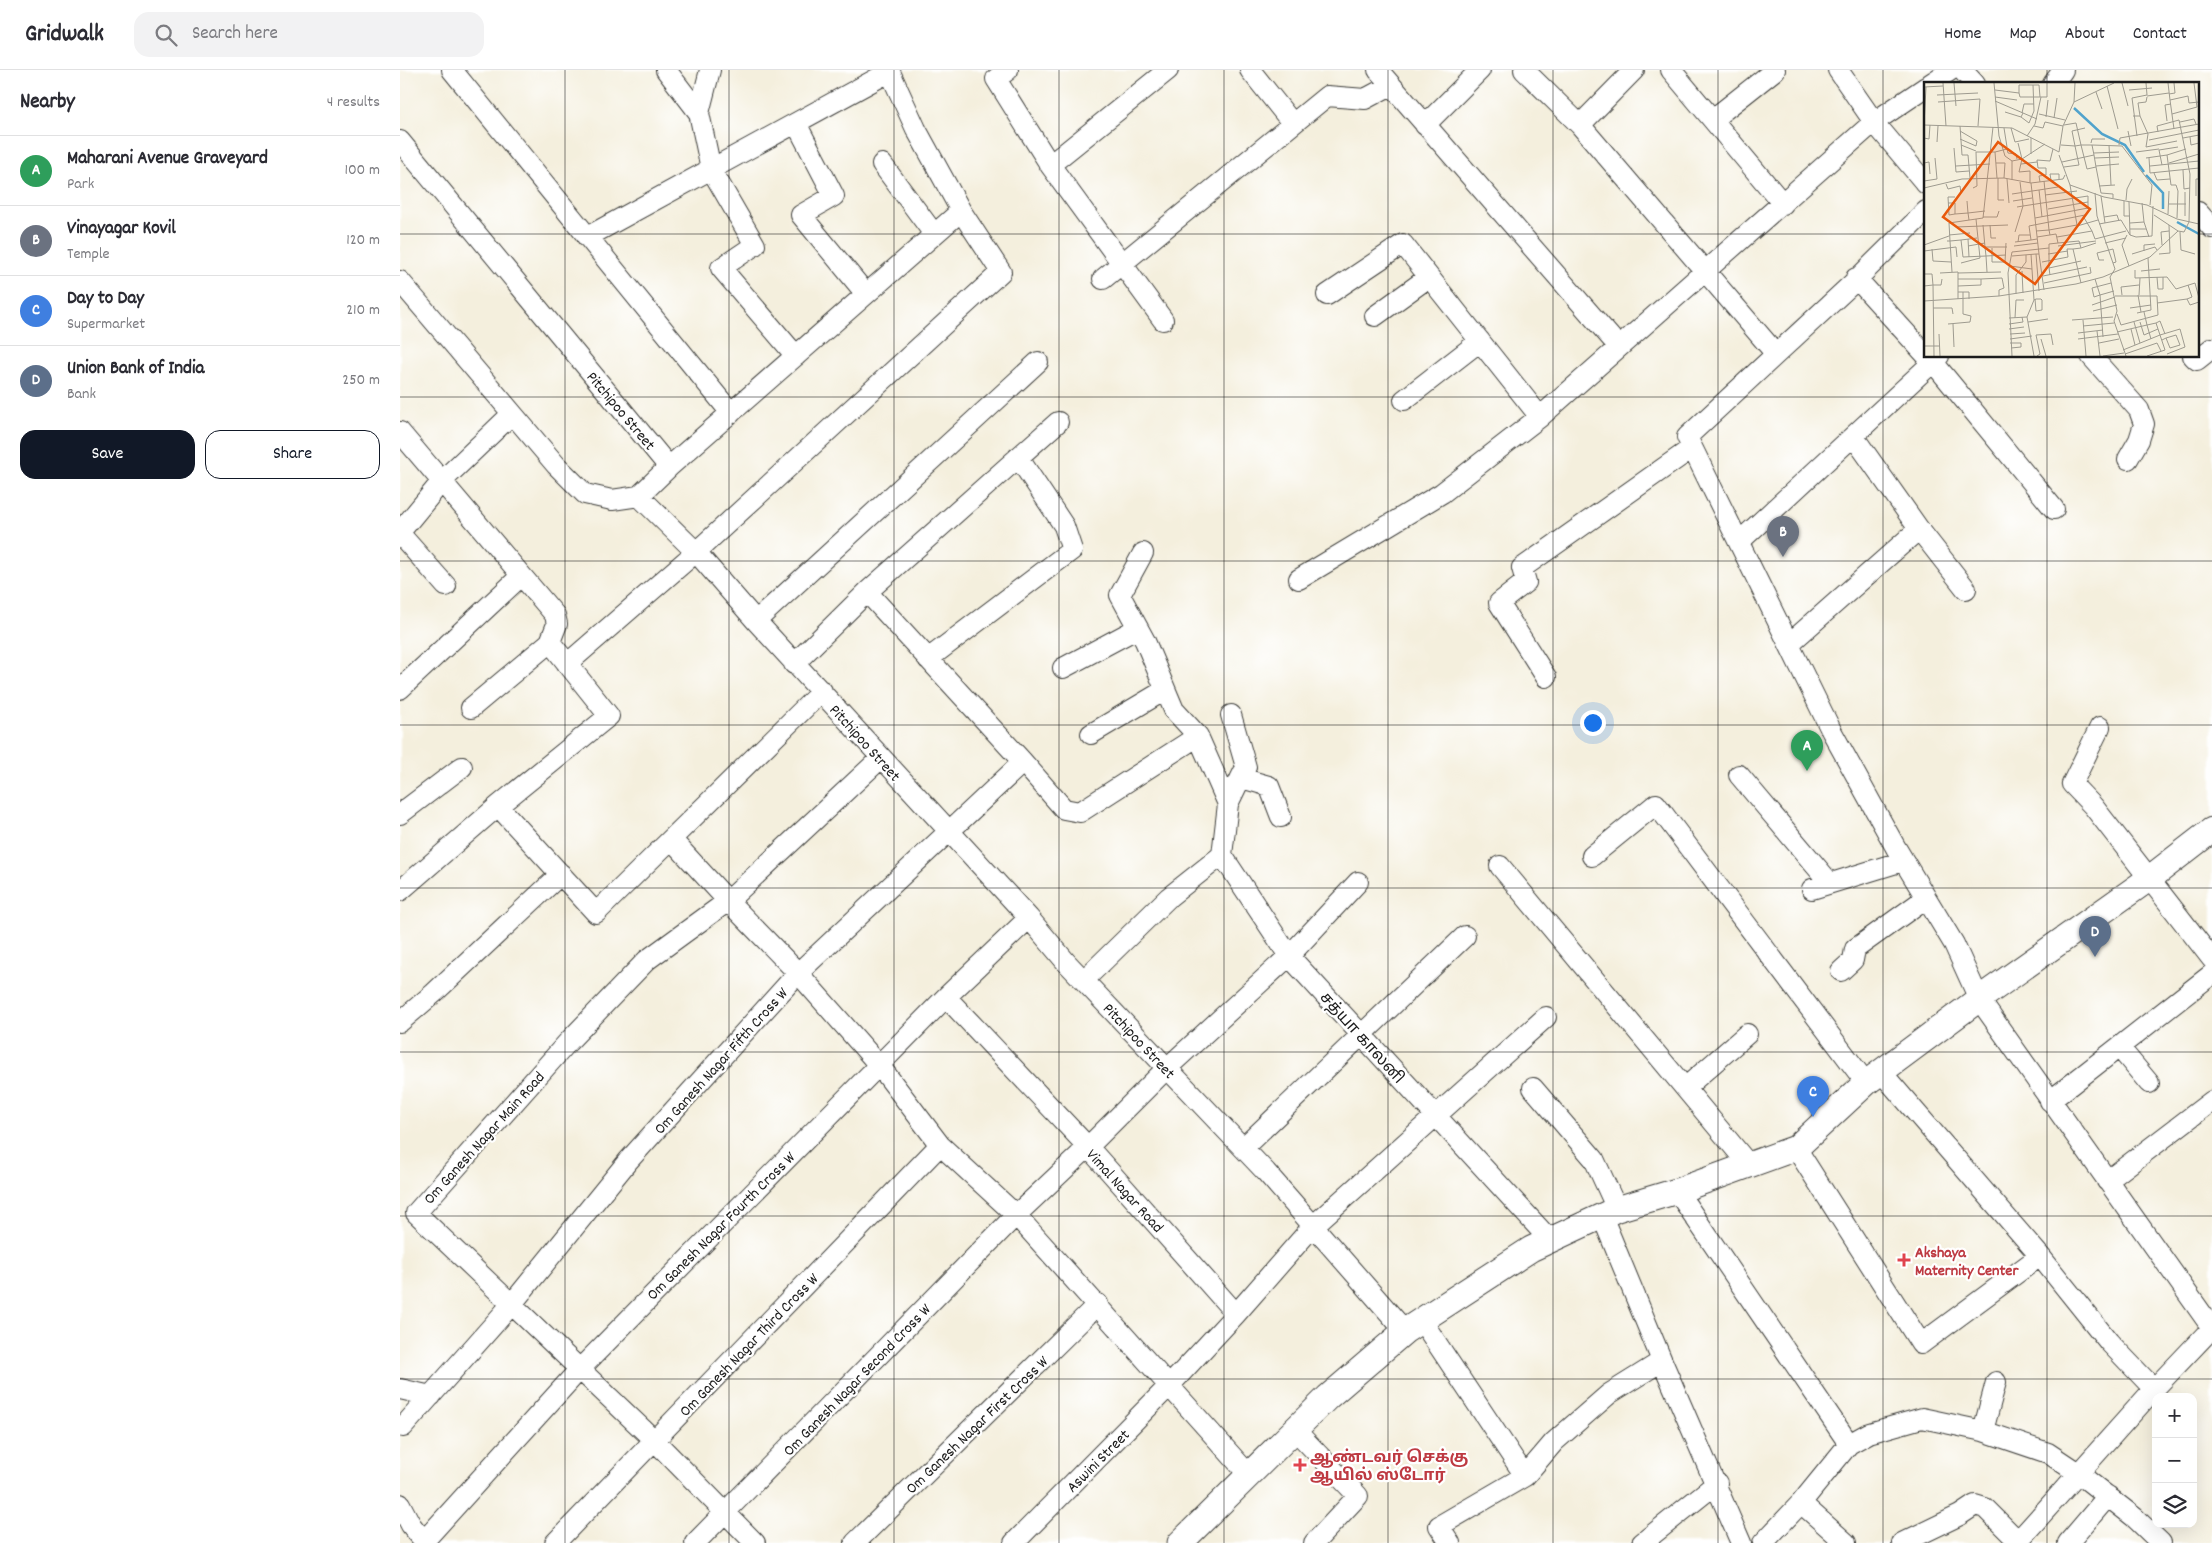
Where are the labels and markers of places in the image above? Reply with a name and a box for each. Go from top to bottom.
pin: B [1767,516,1799,557]
pin: A [1791,730,1823,771]
pin: D [2079,916,2111,957]
pin: C [1797,1076,1829,1117]
place label: Akshaya Maternity Center [1915,1242,2019,1283]
marker: Akshaya Maternity Center [1897,1253,1911,1267]
place label: ஆண்டவர் செக்கு ஆயில் ஸ்டோர் [1310,1447,1469,1488]
marker: ஆண்டவர் செக்கு ஆயில் ஸ்டோர் [1294,1459,1306,1471]

